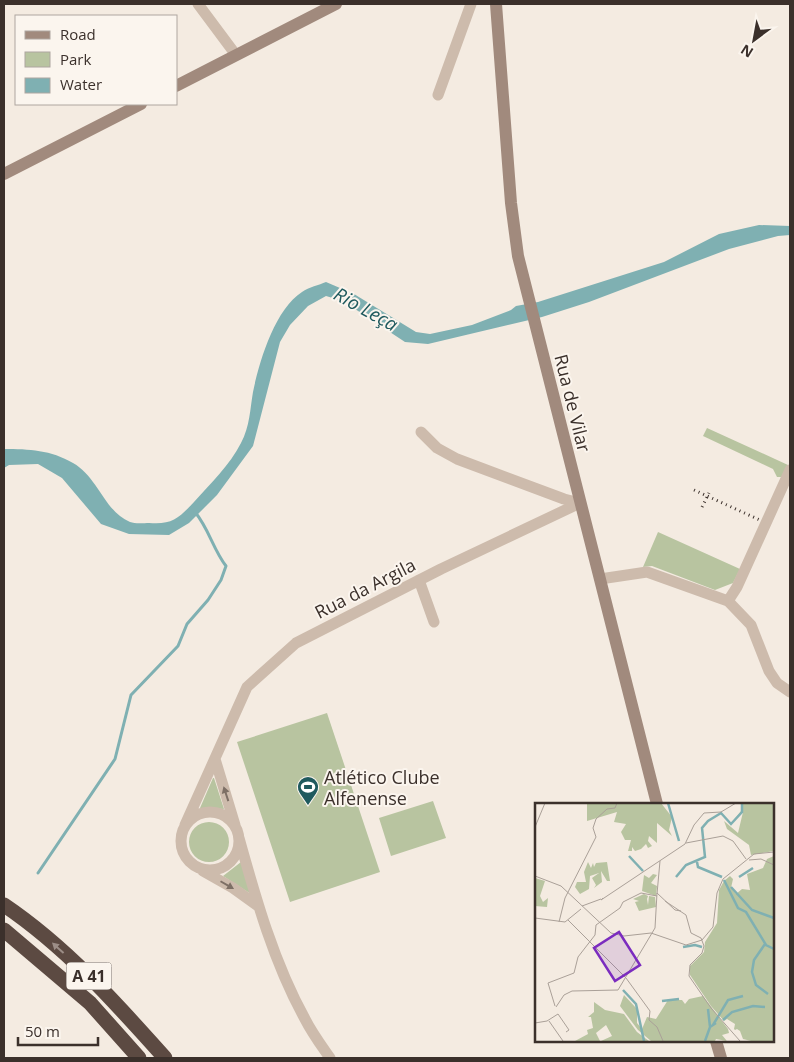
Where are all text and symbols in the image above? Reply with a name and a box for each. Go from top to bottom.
legend [15,15,178,105]
north arrow [729,15,779,65]
text: Road [60,24,96,44]
text: N [737,40,757,63]
text: Park [60,49,91,69]
text: Water [60,74,102,94]
water label: Rio Leça [329,281,403,337]
street label: Rua de Vilar [549,352,597,455]
street label: Rua da Argila [310,552,420,624]
place label: Atlético Clube Alfenense [324,765,440,810]
sports icon: Atlético Clube Alfenense [296,775,320,806]
one-way arrow [221,786,229,801]
inset map [535,803,774,1042]
one-way arrow [220,881,235,889]
one-way arrow [53,942,65,954]
road number: A 41 [66,962,112,989]
scale bar [18,1014,98,1046]
text: 50 m [25,1021,60,1041]

